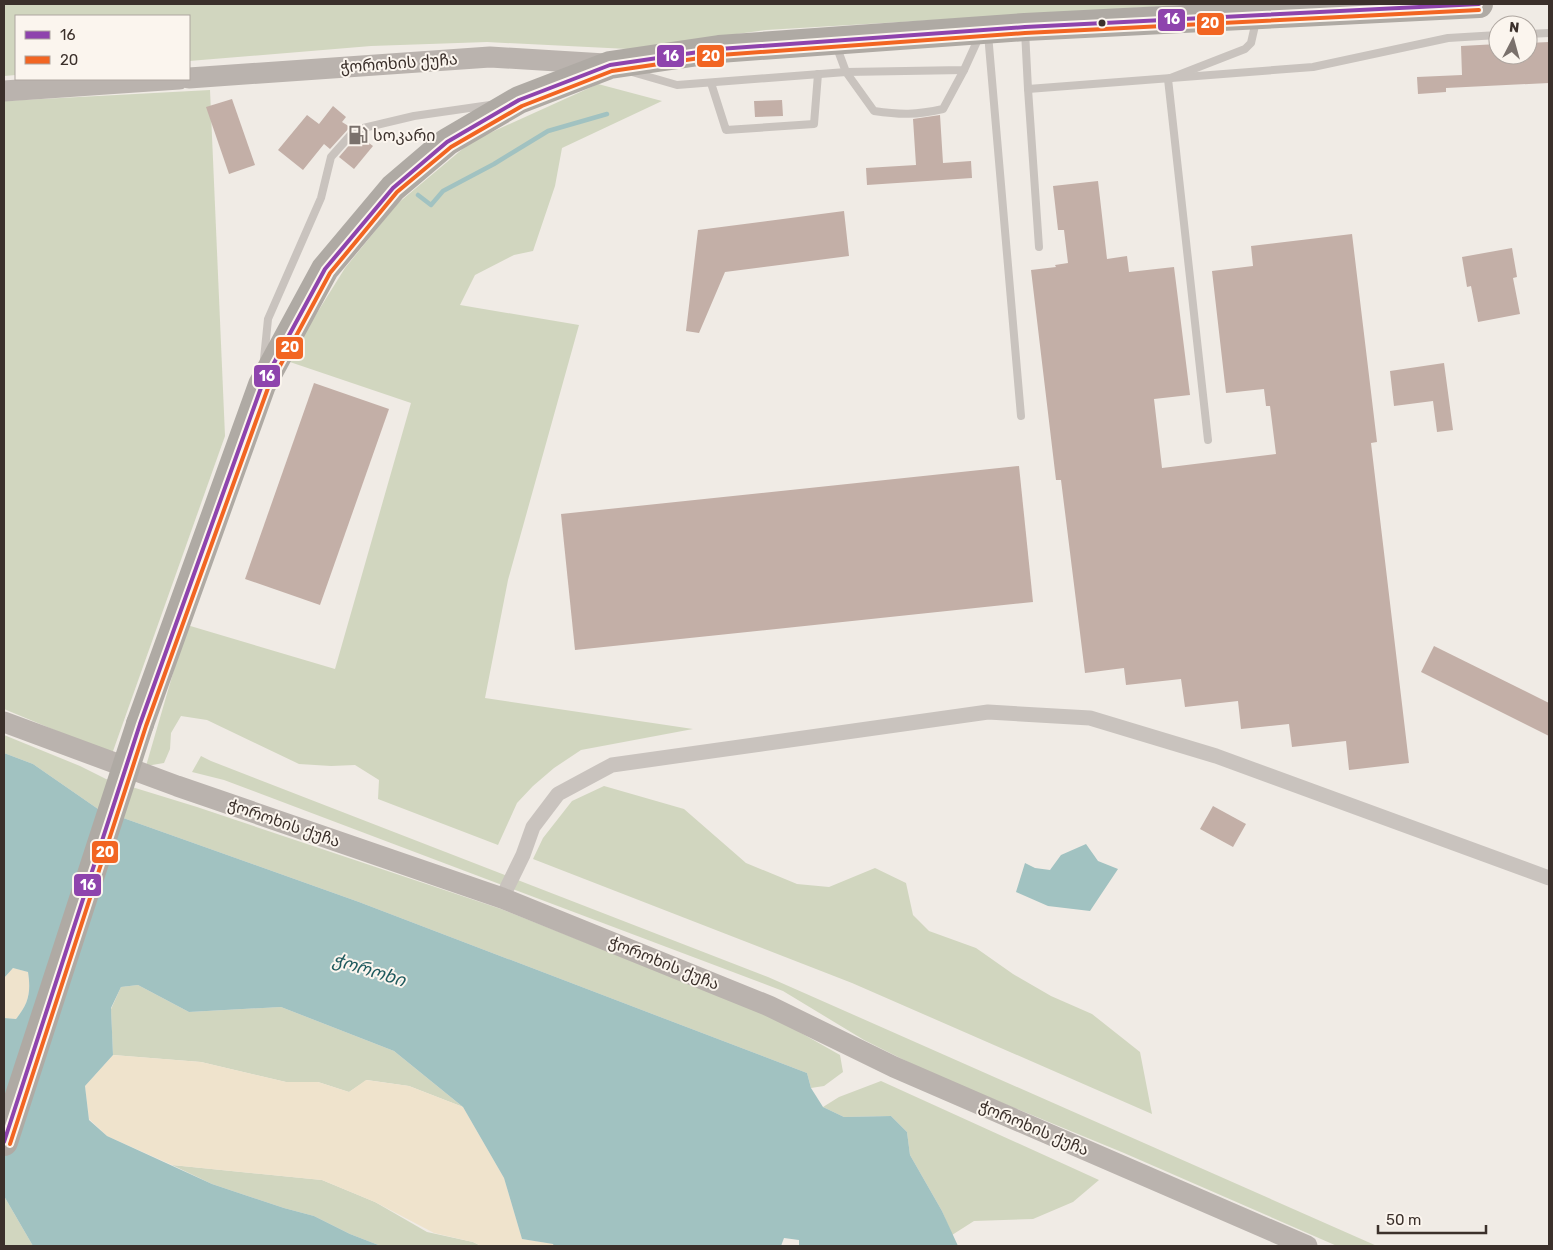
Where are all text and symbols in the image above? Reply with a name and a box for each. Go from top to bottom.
line badge: 16 [1157,8,1186,32]
text: 16 [1164,11,1180,28]
line badge: 20 [1196,12,1225,36]
legend [15,15,190,80]
text: 20 [1201,15,1219,32]
north arrow [1488,15,1538,65]
unlabelled marker [1097,18,1107,28]
text: N [1508,19,1520,37]
text: 16 [60,26,75,44]
line badge: 16 [656,44,685,68]
line badge: 20 [696,44,725,68]
text: 16 [663,48,679,65]
text: 20 [702,48,720,65]
street label: ჭოროხის ქუჩა [340,49,458,77]
text: 20 [60,51,78,69]
fuel station icon: სოკარი [347,124,369,146]
place label: სოკარი [373,126,435,145]
line badge: 20 [275,336,304,360]
text: 20 [281,339,299,356]
line badge: 16 [253,364,281,388]
text: 16 [259,368,275,385]
street label: ჭოროხის ქუჩა [225,795,343,851]
line badge: 20 [91,840,119,864]
text: 20 [96,844,114,861]
line badge: 16 [73,873,102,897]
text: 16 [80,877,96,894]
street label: ჭოროხის ქუჩა [606,932,722,994]
water label: ჭოროხი [330,949,409,992]
street label: ჭოროხის ქუჩა [976,1096,1092,1160]
scale bar [1378,1202,1486,1234]
text: 50 m [1386,1211,1421,1229]

